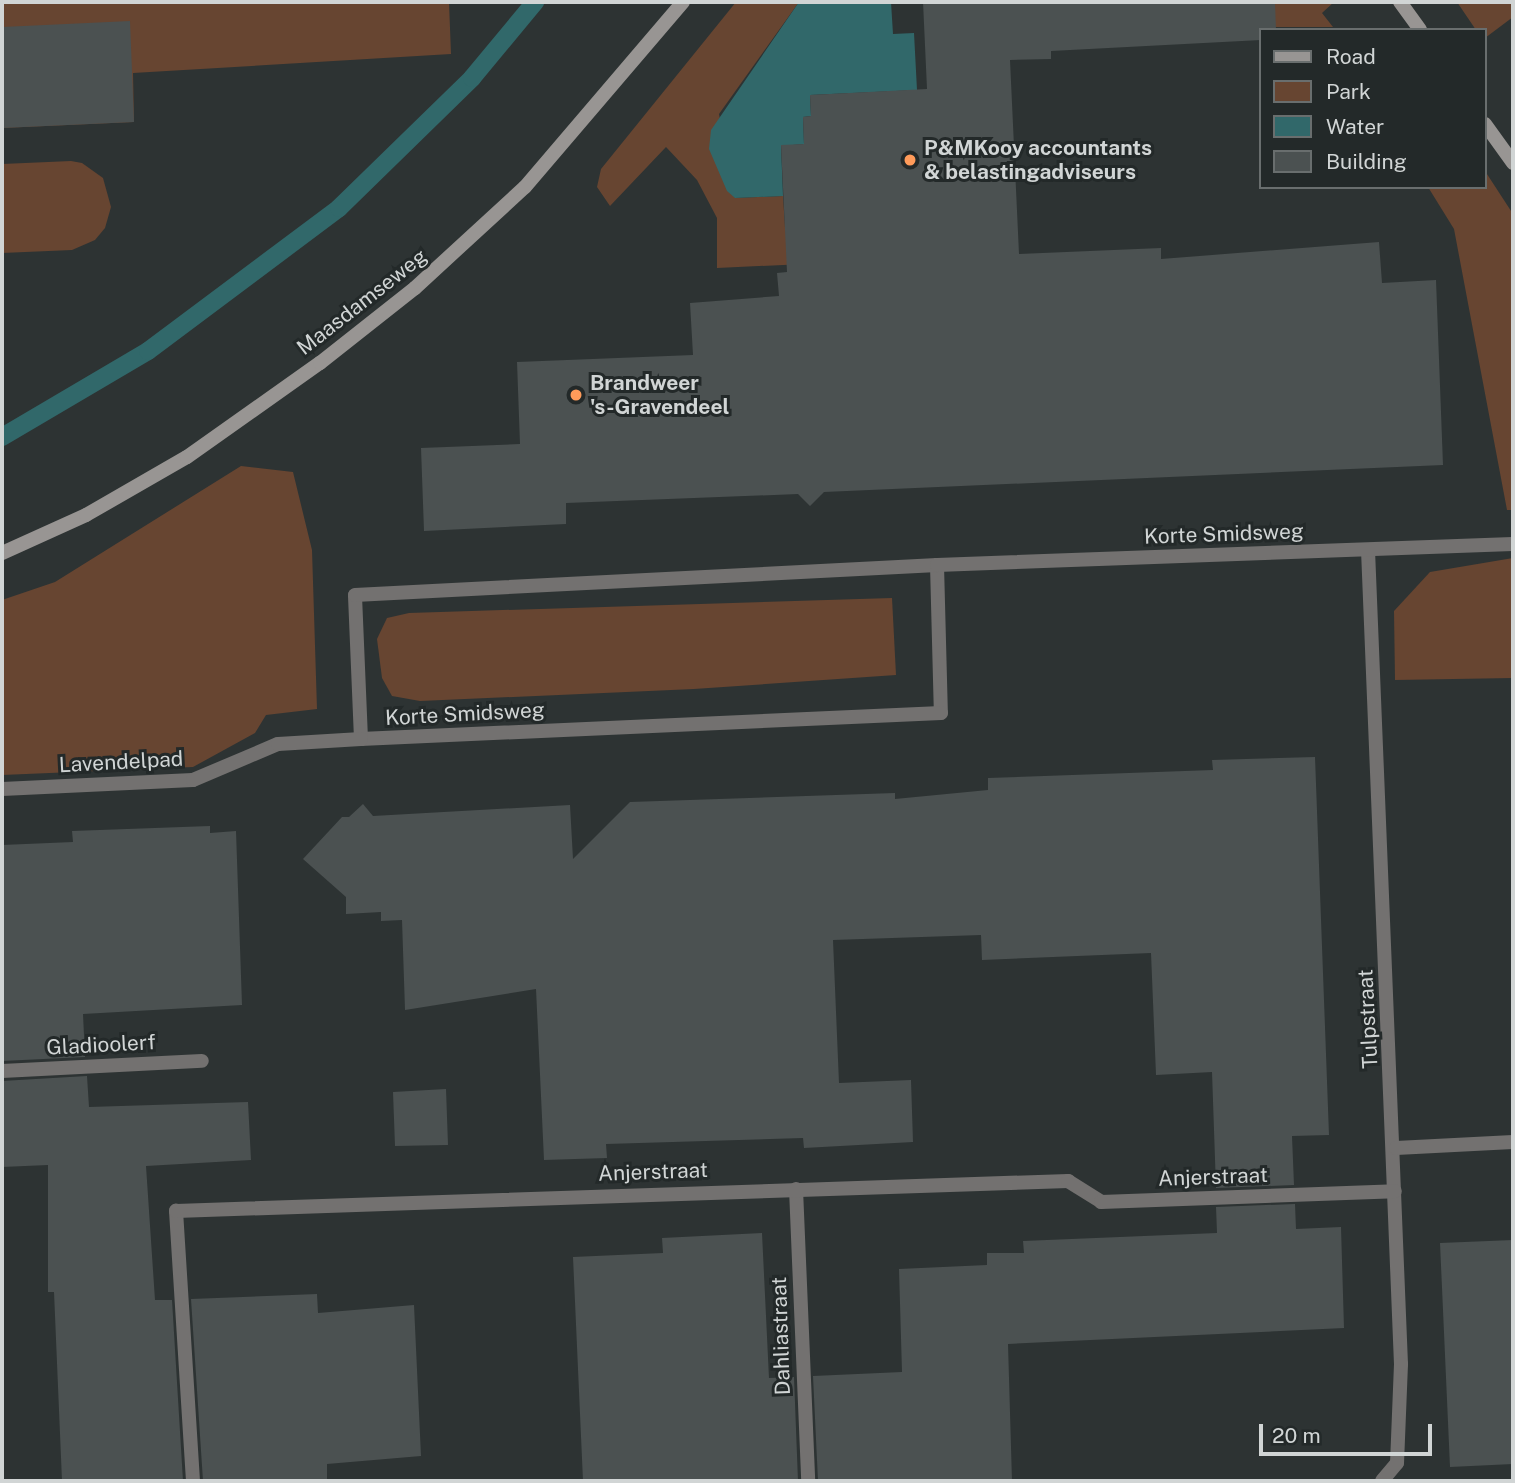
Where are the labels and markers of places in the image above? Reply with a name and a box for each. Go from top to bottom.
place label: P&MKooy accountants & belastingadviseurs [924,135,1152,185]
marker: P&MKooy accountants & belastingadviseurs [902,152,918,168]
place label: Brandweer 's-Gravendeel [590,370,729,420]
marker: Brandweer 's-Gravendeel [568,387,584,403]

